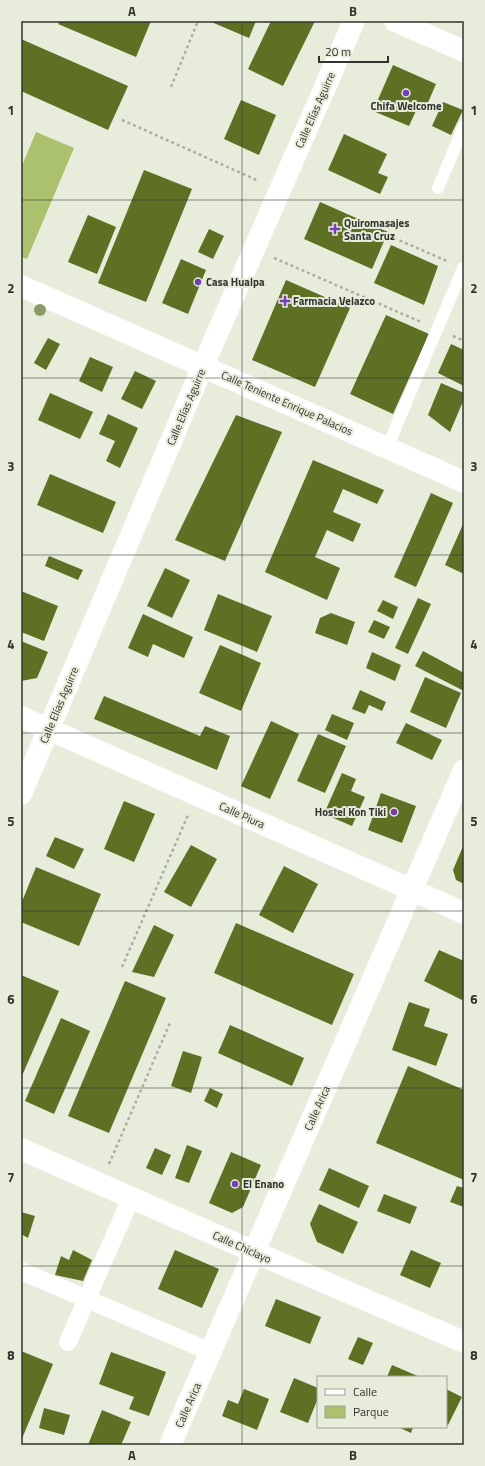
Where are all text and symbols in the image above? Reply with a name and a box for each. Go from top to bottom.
text: A [128,1,136,21]
text: B [349,1,357,21]
scale bar [319,38,388,64]
text: 20 m [325,42,351,61]
street label: Calle Elías Aguirre [291,69,339,151]
marker: Chifa Welcome [401,88,411,98]
place label: Chifa Welcome [370,98,442,114]
text: 1 [7,100,15,120]
text: 1 [470,100,478,120]
place label: Quiromasajes Santa Cruz [344,215,409,244]
marker: Quiromasajes Santa Cruz [329,223,341,235]
place label: Casa Hualpa [206,274,265,290]
marker: Casa Hualpa [193,277,203,287]
text: 2 [7,278,15,298]
text: 2 [470,278,478,298]
place label: Farmacia Velazco [293,293,375,309]
marker: Farmacia Velazco [280,296,290,306]
street label: Calle Elías Aguirre [163,366,210,448]
street label: Calle Teniente Enrique Palacios [219,367,355,439]
text: 3 [7,456,15,476]
text: 3 [470,456,478,476]
text: 4 [7,634,15,654]
text: 4 [470,634,478,654]
street label: Calle Elías Aguirre [36,664,83,746]
street label: Calle Piura [217,798,268,832]
place label: Hostel Kon Tiki [315,804,386,820]
marker: Hostel Kon Tiki [389,807,399,817]
text: 5 [7,811,15,831]
text: 5 [470,811,478,831]
text: 6 [7,989,15,1009]
text: 6 [470,989,478,1009]
street label: Calle Arica [300,1083,334,1133]
text: 7 [7,1167,15,1187]
text: 7 [470,1167,478,1187]
place label: El Enano [243,1176,284,1192]
marker: El Enano [230,1179,240,1189]
street label: Calle Chiclayo [210,1227,274,1267]
text: 8 [7,1345,15,1365]
text: 8 [470,1345,478,1365]
legend [317,1376,447,1428]
street label: Calle Arica [171,1380,205,1430]
text: Calle [353,1382,377,1401]
text: Parque [353,1402,389,1421]
text: A [128,1445,136,1465]
text: B [349,1445,357,1465]

